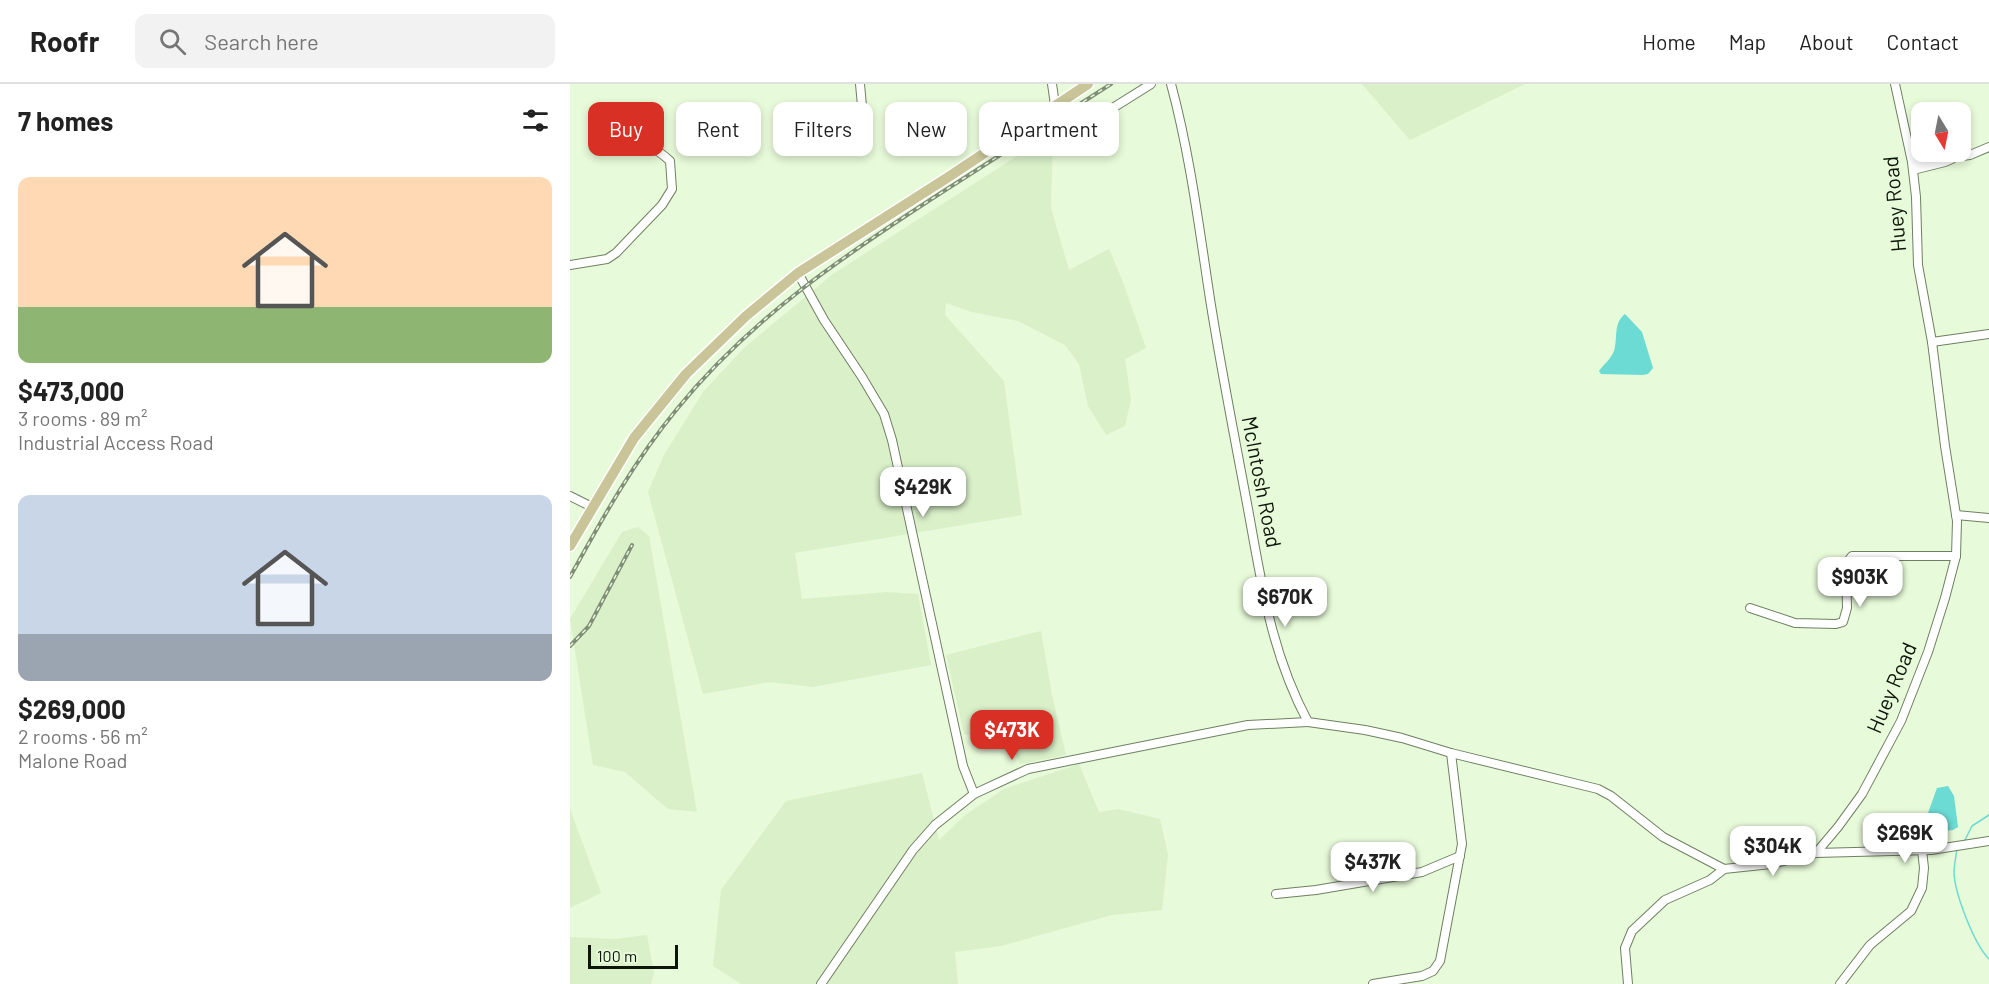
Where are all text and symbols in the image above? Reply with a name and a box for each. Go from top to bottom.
search box [135,14,555,68]
text: Roofr [30,24,99,58]
icon: search [156,25,189,58]
text: Search here [204,28,319,54]
text: Home [1642,29,1696,54]
text: Map [1729,29,1766,54]
text: About [1799,29,1854,54]
text: Contact [1887,29,1959,54]
chip: Buy [588,102,664,156]
chip: Rent [676,102,761,156]
chip: Filters [773,102,873,156]
chip: New [885,102,967,156]
chip: Apartment [979,102,1119,156]
north arrow [1911,102,1971,162]
map controls [1911,102,1971,162]
icon: filters [519,104,552,137]
text: 7 homes [18,105,113,136]
street label: Huey Road [1877,155,1910,253]
icon: home [231,216,339,324]
text: $473,000 [18,375,124,406]
text: 3 rooms · 89 m² [18,406,148,430]
street label: McIntosh Road [1237,414,1287,550]
text: Industrial Access Road [18,430,214,454]
pin: $429K [881,467,965,518]
text: $429K [894,474,952,498]
icon: home [231,534,339,642]
pin: $903K [1818,557,1902,608]
text: $903K [1832,564,1888,588]
pin: $670K [1243,577,1327,628]
text: $670K [1257,584,1313,608]
street label: Huey Road [1860,638,1921,737]
text: $269,000 [18,693,126,724]
pin: $473K [970,710,1054,761]
text: $473K [984,717,1040,741]
text: 2 rooms · 56 m² [18,724,148,748]
text: Malone Road [18,748,128,772]
pin: $269K [1863,813,1947,864]
text: $269K [1877,820,1933,844]
pin: $304K [1731,826,1815,877]
text: $304K [1744,833,1802,857]
pin: $437K [1331,842,1415,893]
text: $437K [1345,849,1401,873]
scale bar [588,942,678,970]
text: 100 m [597,946,637,965]

